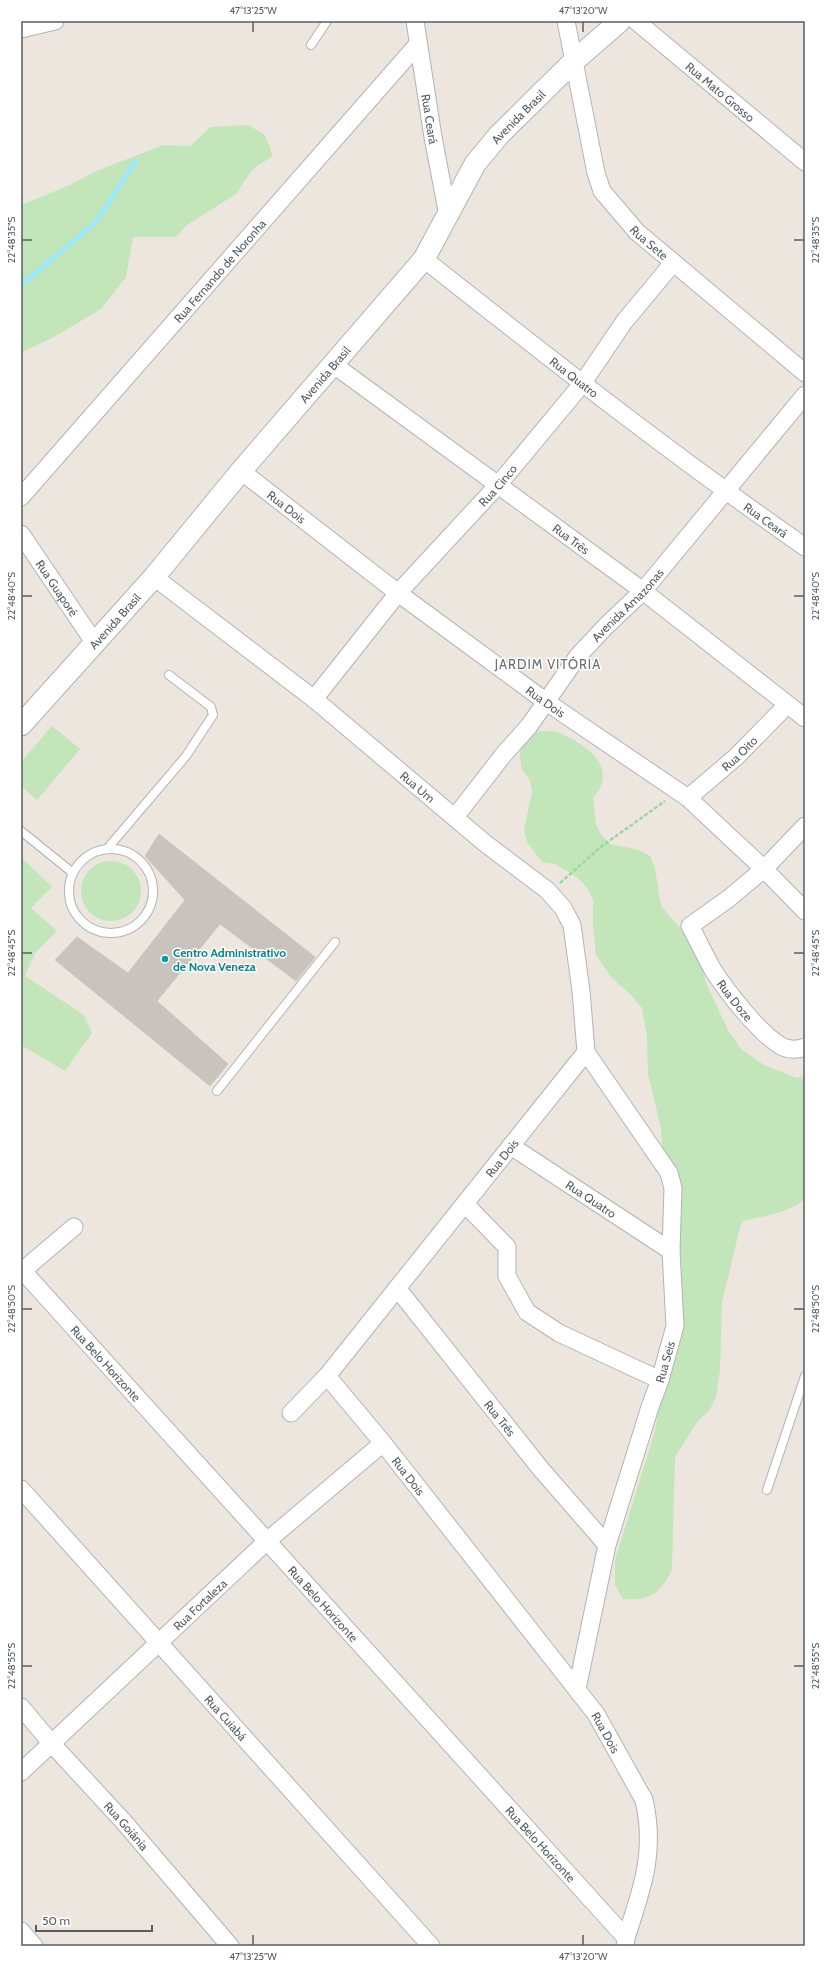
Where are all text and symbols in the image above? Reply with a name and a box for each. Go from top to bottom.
text: 47°13'25"W [229,4,277,17]
text: 47°13'20"W [558,4,608,17]
street label: Rua Mato Grosso [683,58,758,125]
street label: Avenida Brasil [488,86,548,147]
street label: Rua Ceará [419,93,442,145]
street label: Rua Fernando de Noronha [170,216,269,325]
text: 22°48'35"S [5,217,18,263]
text: 22°48'35"S [809,217,822,263]
street label: Rua Sete [627,222,672,263]
street label: Avenida Brasil [296,343,353,406]
street label: Rua Quatro [547,353,602,401]
street label: Rua Cinco [475,461,520,509]
street label: Rua Dois [265,487,309,526]
street label: Rua Ceará [741,499,791,540]
street label: Rua Três [550,520,593,557]
street label: Rua Guaporé [33,557,82,619]
street label: Avenida Amazonas [588,565,666,644]
text: 22°48'40"S [5,572,18,620]
text: 22°48'40"S [809,572,822,620]
street label: Avenida Brasil [86,590,144,652]
district label: JARDIM VITÓRIA [494,656,601,672]
street label: Rua Dois [523,682,568,720]
street label: Rua Oito [718,732,761,774]
street label: Rua Um [397,768,438,805]
text: 22°48'45"S [5,929,18,976]
text: 22°48'45"S [809,929,822,976]
place label: Centro Administrativo de Nova Veneza [173,945,286,974]
marker: Centro Administrativo de Nova Veneza [160,954,170,964]
street label: Rua Doze [714,976,756,1024]
street label: Rua Dois [482,1136,521,1180]
street label: Rua Quatro [563,1177,620,1221]
text: 22°48'50"S [5,1285,18,1333]
text: 22°48'50"S [809,1285,822,1333]
street label: Rua Belo Horizonte [68,1322,144,1404]
street label: Rua Seis [652,1339,678,1385]
street label: Rua Três [481,1397,519,1439]
street label: Rua Dois [389,1454,428,1498]
street label: Rua Belo Horizonte [285,1562,362,1645]
street label: Rua Fortaleza [170,1575,230,1633]
text: 22°48'55"S [5,1643,18,1689]
text: 22°48'55"S [809,1643,822,1689]
street label: Rua Cuiabá [202,1692,250,1744]
street label: Rua Dois [589,1709,624,1756]
street label: Rua Goiânia [101,1798,152,1853]
street label: Rua Belo Horizonte [503,1803,579,1885]
scale bar [36,1907,152,1933]
text: 50 m [42,1913,70,1928]
text: 47°13'25"W [229,1950,277,1963]
text: 47°13'20"W [558,1950,608,1963]

